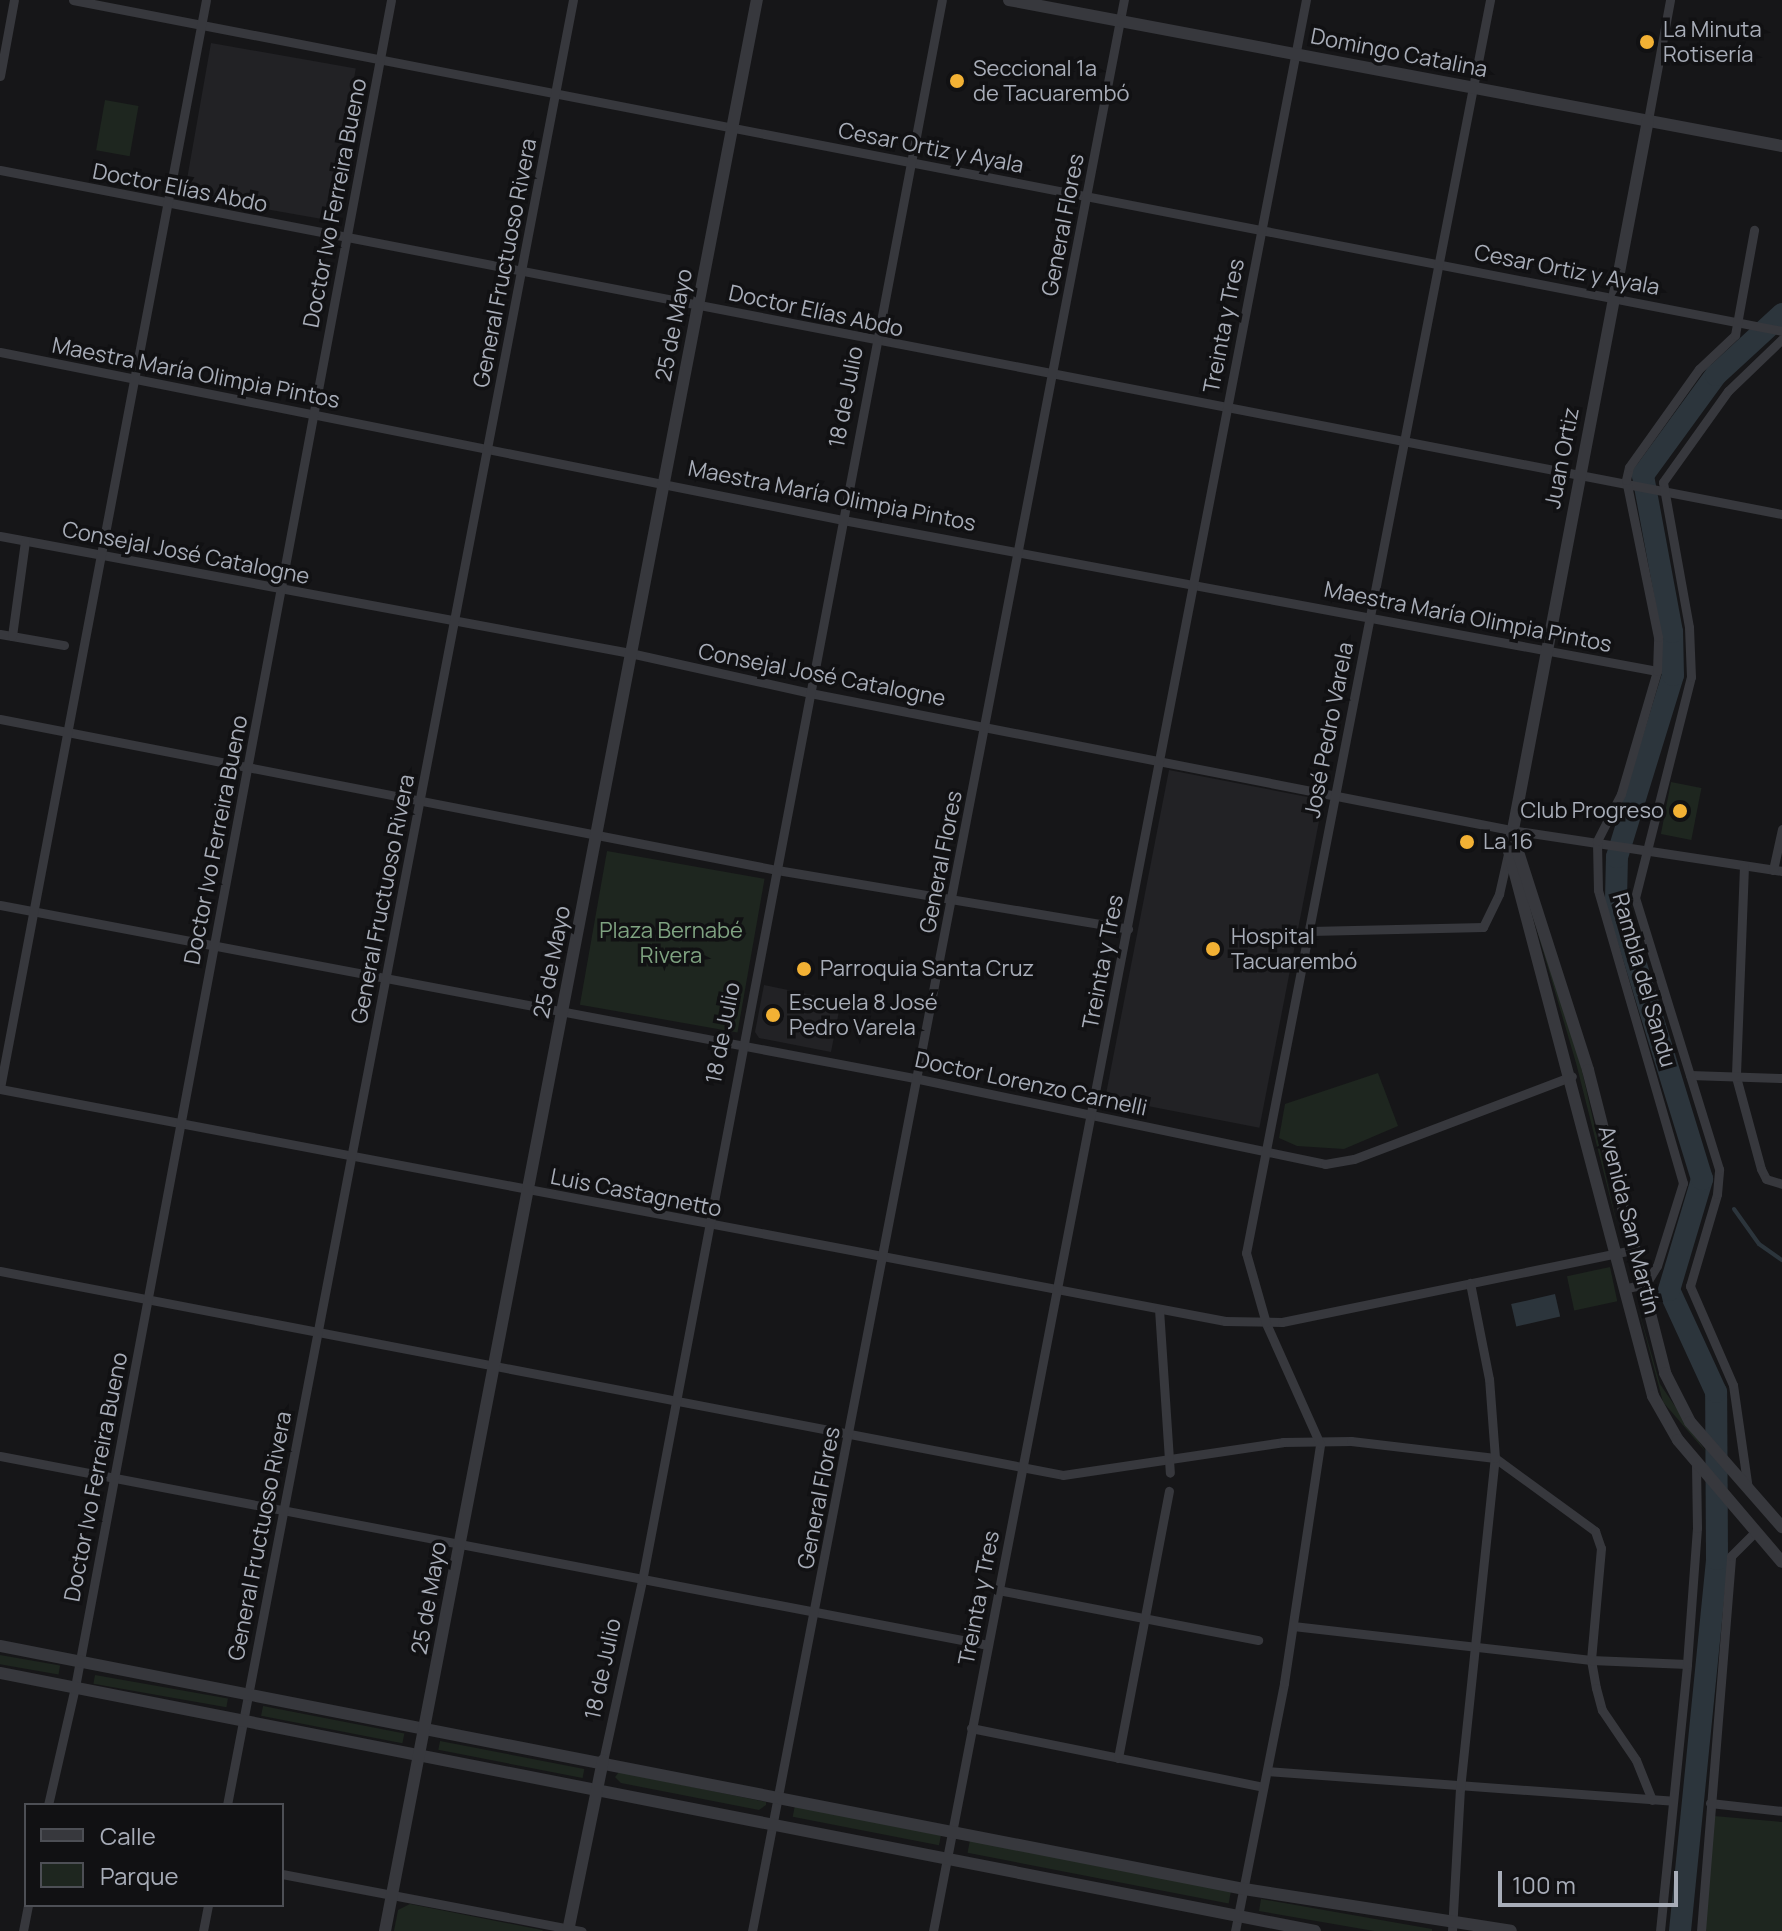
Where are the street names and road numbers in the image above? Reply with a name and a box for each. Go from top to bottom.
street label: Domingo Catalina [1308,23,1490,83]
street label: Doctor Ivo Ferreira Bueno [298,76,372,330]
street label: Cesar Ortiz y Ayala [836,117,1026,179]
street label: General Fructuoso Rivera [468,136,542,390]
street label: General Flores [1036,152,1090,298]
street label: Doctor Elías Abdo [90,158,270,218]
street label: Cesar Ortiz y Ayala [1472,239,1662,301]
street label: Treinta y Tres [1198,257,1250,395]
street label: 25 de Mayo [650,266,698,384]
street label: Doctor Elías Abdo [726,280,906,342]
street label: Maestra María Olimpia Pintos [50,332,342,414]
street label: 18 de Julio [823,344,869,450]
street label: Juan Ortiz [1539,405,1585,511]
street label: Maestra María Olimpia Pintos [686,455,978,537]
street label: Consejal José Catalogne [60,516,312,590]
street label: Maestra María Olimpia Pintos [1322,576,1614,658]
street label: Consejal José Catalogne [696,638,948,712]
street label: José Pedro Varela [1299,640,1359,820]
street label: Doctor Ivo Ferreira Bueno [179,713,253,967]
street label: General Fructuoso Rivera [346,772,420,1026]
street label: General Flores [914,789,968,935]
street label: Rambla del Sandu [1607,890,1681,1070]
street label: Treinta y Tres [1077,893,1129,1031]
street label: 25 de Mayo [528,903,576,1021]
street label: 18 de Julio [700,980,746,1086]
street label: Doctor Lorenzo Carnelli [913,1046,1149,1122]
street label: Avenida San Martín [1593,1123,1665,1317]
street label: Luis Castagnetto [548,1163,724,1223]
street label: Doctor Ivo Ferreira Bueno [59,1350,133,1604]
street label: General Fructuoso Rivera [223,1409,297,1663]
street label: General Flores [792,1425,846,1571]
street label: Treinta y Tres [953,1529,1005,1667]
street label: 25 de Mayo [406,1539,452,1657]
street label: 18 de Julio [579,1616,627,1722]

